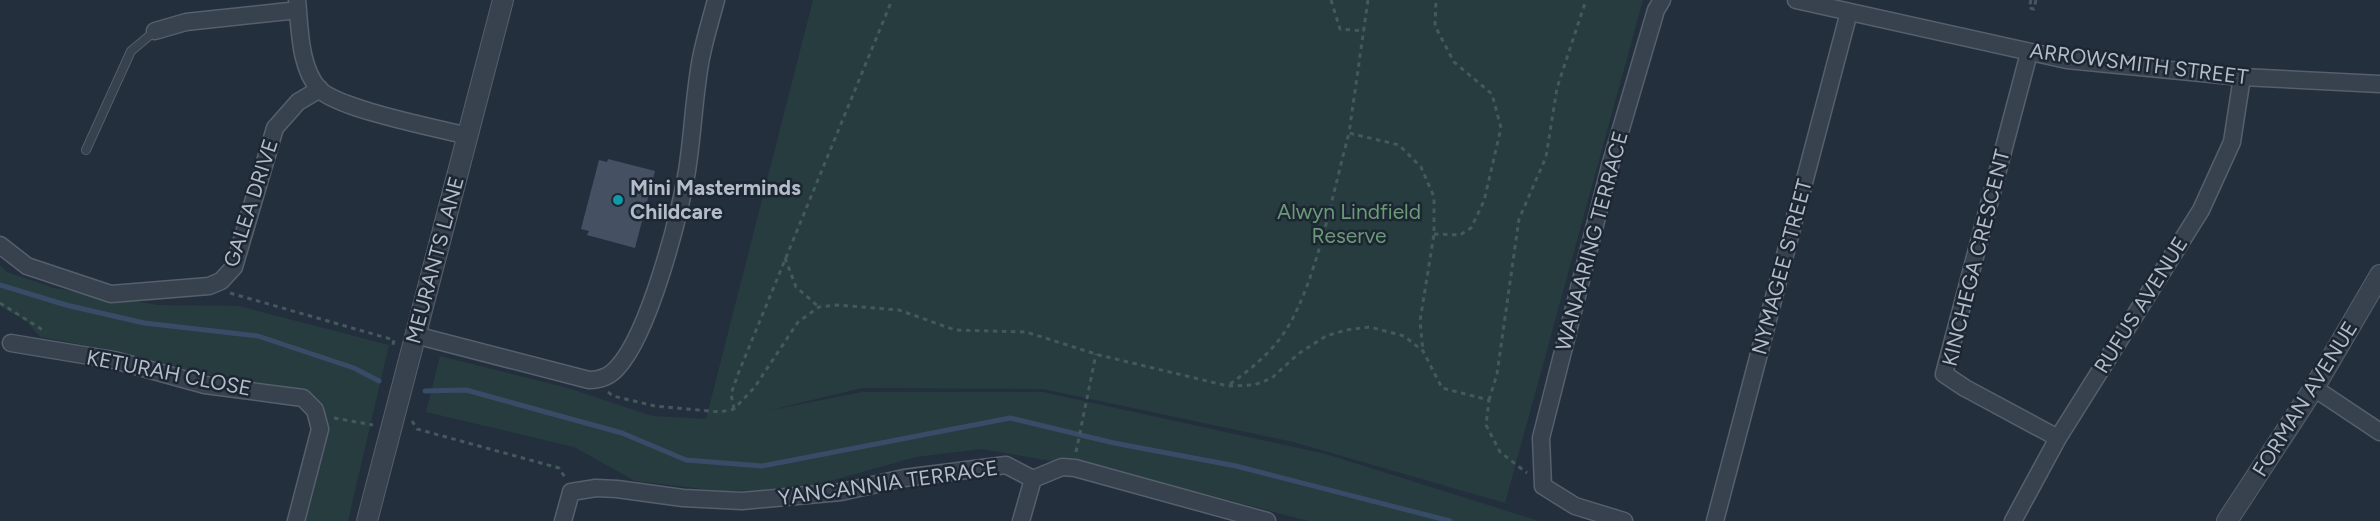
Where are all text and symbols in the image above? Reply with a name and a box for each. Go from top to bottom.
street label: ARROWSMITH STREET [2028,38,2250,89]
street label: WANAARING TERRACE [1550,128,1633,353]
street label: GALEA DRIVE [218,136,283,270]
street label: KINCHEGA CRESCENT [1936,147,2015,369]
street label: MEURANTS LANE [400,173,469,346]
place label: Mini Masterminds Childcare [630,175,801,224]
street label: NYMAGEE STREET [1746,176,1817,357]
marker: Mini Masterminds Childcare [611,193,625,207]
park label: Alwyn Lindfield Reserve [1277,199,1421,248]
street label: RUFUS AVENUE [2089,232,2193,378]
street label: FORMAN AVENUE [2247,317,2362,481]
street label: KETURAH CLOSE [85,344,254,401]
street label: YANCANNIA TERRACE [776,455,999,510]

